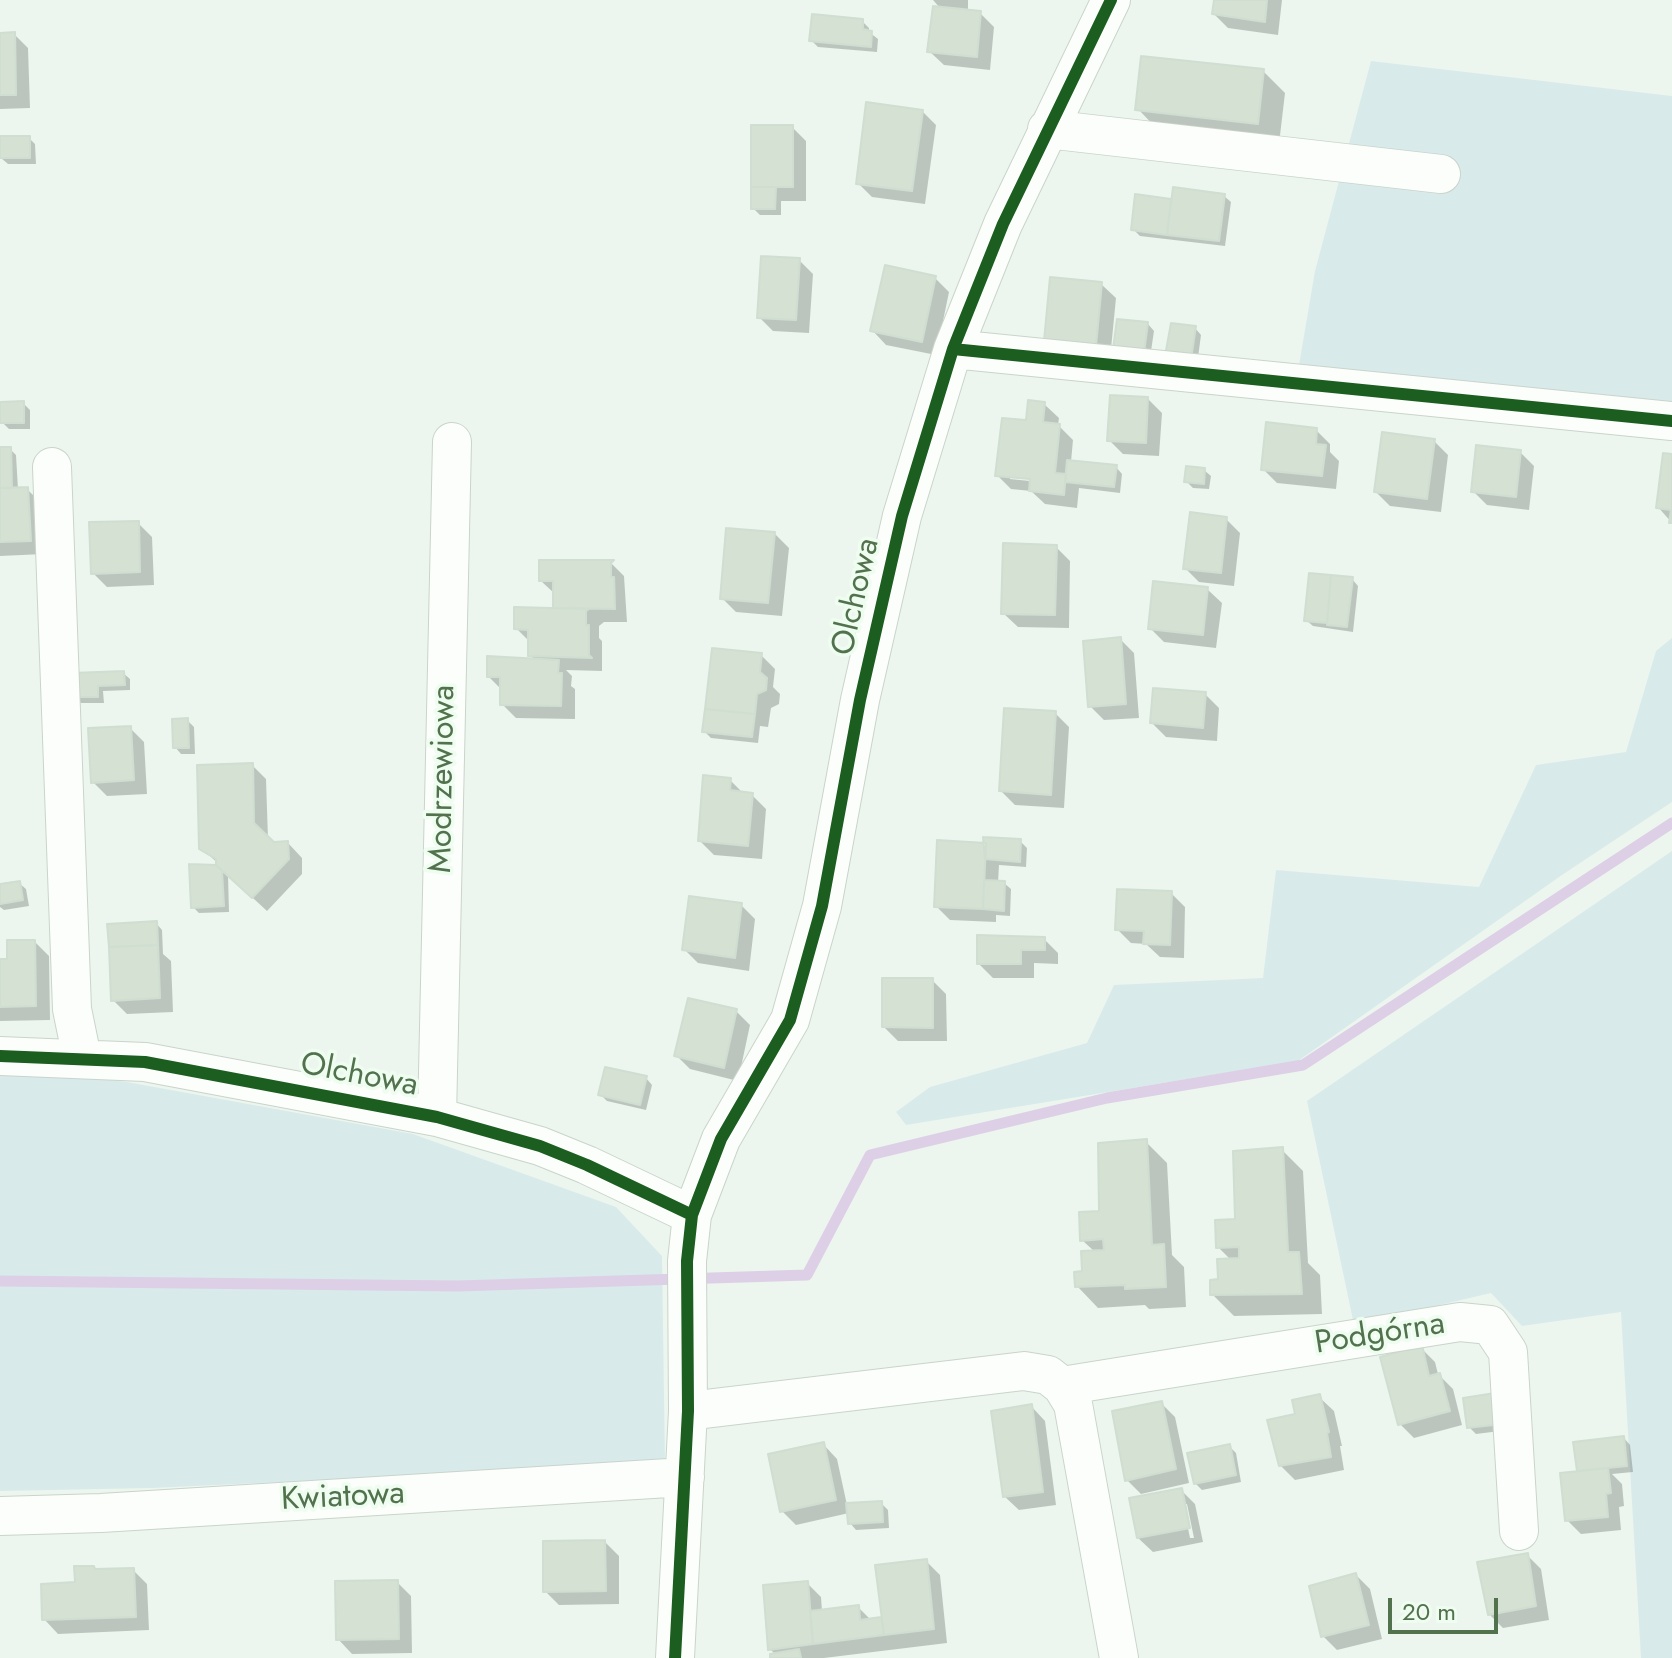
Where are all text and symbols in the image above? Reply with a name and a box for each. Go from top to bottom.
street label: Olchowa [825,535,889,659]
street label: Modrzewiowa [423,685,465,873]
street label: Olchowa [297,1046,421,1106]
street label: Podgórna [1312,1306,1448,1364]
street label: Kwiatowa [280,1476,406,1520]
scale bar [1392,1582,1502,1632]
text: 20 m [1402,1594,1456,1629]

